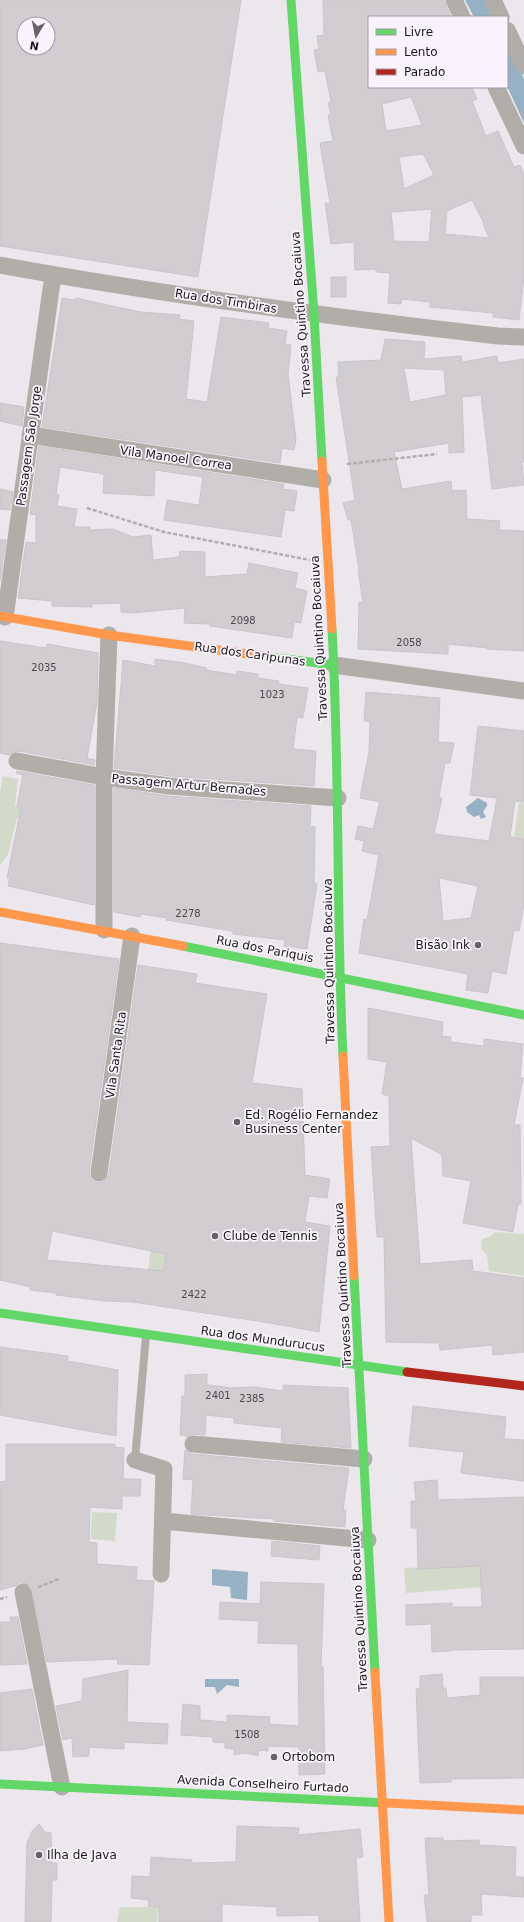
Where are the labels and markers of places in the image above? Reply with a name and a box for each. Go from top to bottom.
place label: Bisão Ink [416,938,470,952]
marker: Bisão Ink [473,940,483,950]
place label: Ed. Rogélio Fernandez Business Center [245,1108,378,1136]
marker: Ed. Rogélio Fernandez Business Center [232,1117,242,1127]
place label: Clube de Tennis [223,1229,317,1243]
marker: Clube de Tennis [210,1231,220,1241]
place label: Ortobom [282,1750,335,1764]
marker: Ortobom [269,1752,279,1762]
place label: Ilha de Java [47,1848,117,1862]
marker: Ilha de Java [34,1850,44,1860]

